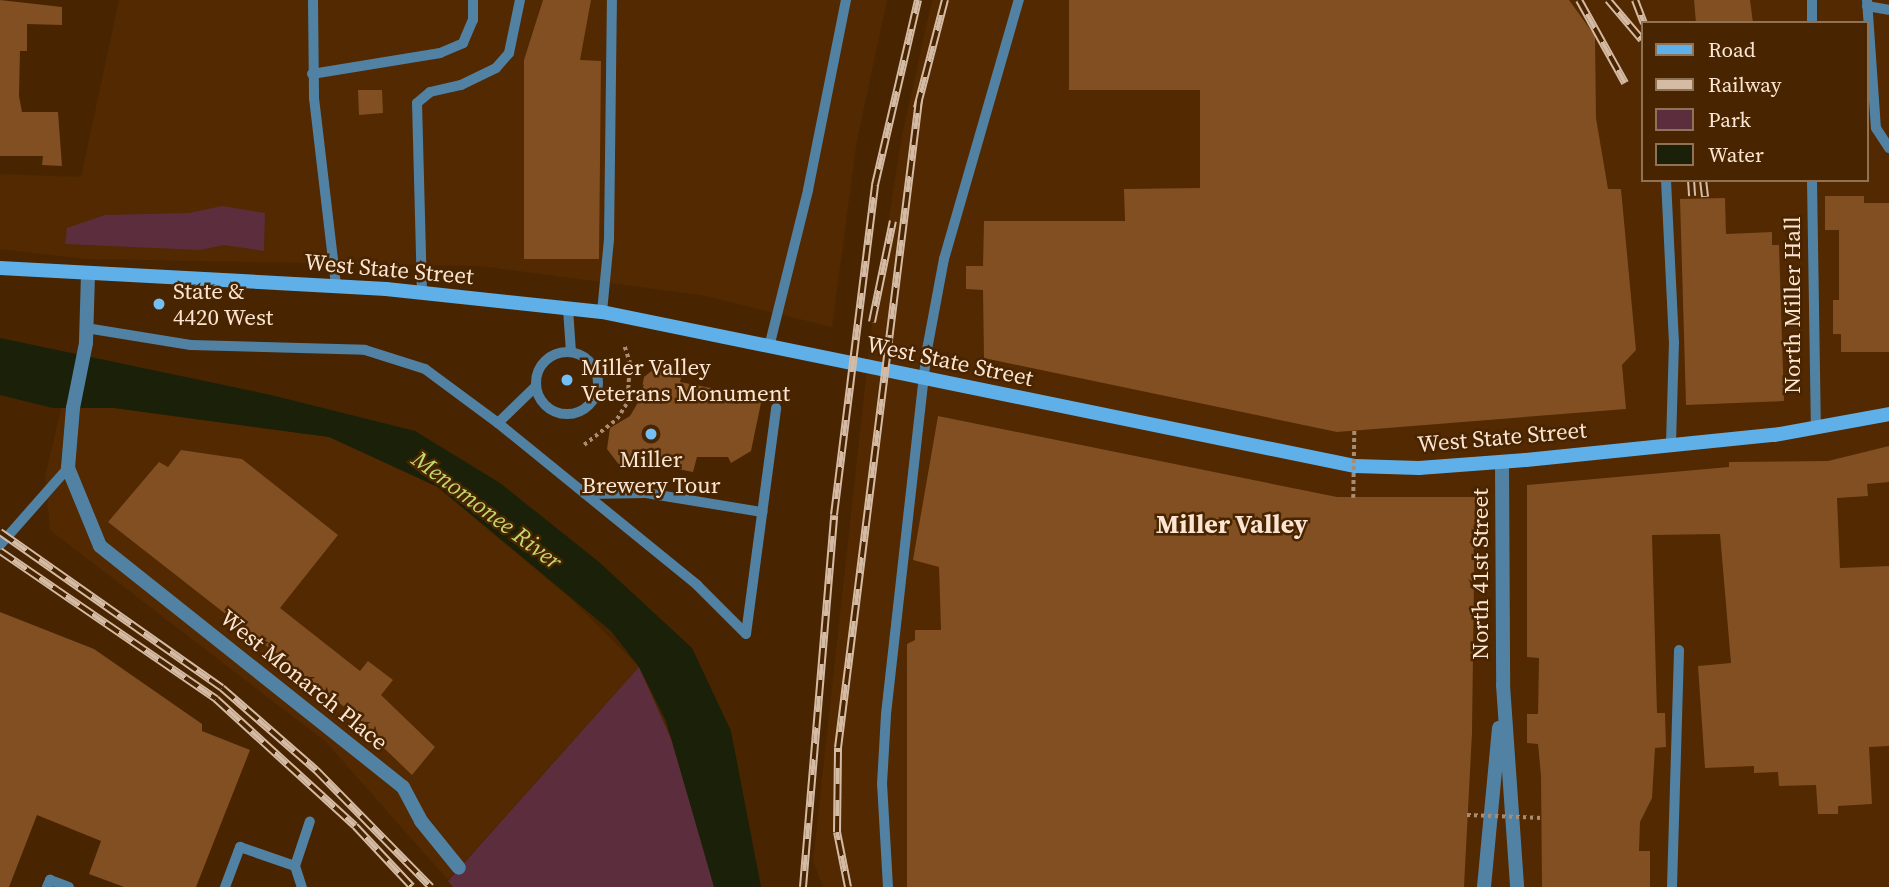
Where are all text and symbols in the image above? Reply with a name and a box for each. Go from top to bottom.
legend [1640,21,1868,182]
text: Road [1708,35,1756,64]
text: Railway [1708,70,1782,99]
text: Park [1708,105,1751,134]
text: Water [1708,140,1764,169]
street label: North Miller Hall [1778,216,1806,394]
street label: West State Street [303,248,475,290]
place label: State & 4420 West [173,277,274,331]
marker: State & 4420 West [151,296,167,312]
street label: West State Street [864,330,1036,392]
place label: Miller Valley Veterans Monument [581,353,790,407]
marker: Miller Valley Veterans Monument [559,372,575,388]
street label: West State Street [1416,416,1588,458]
marker: Miller Brewery Tour [643,426,659,442]
water label: Menomonee River [407,444,567,576]
place label: Miller Brewery Tour [581,445,721,499]
street label: North 41st Street [1466,488,1494,660]
district label: Miller Valley [1156,509,1308,541]
street label: West Monarch Place [215,604,393,756]

